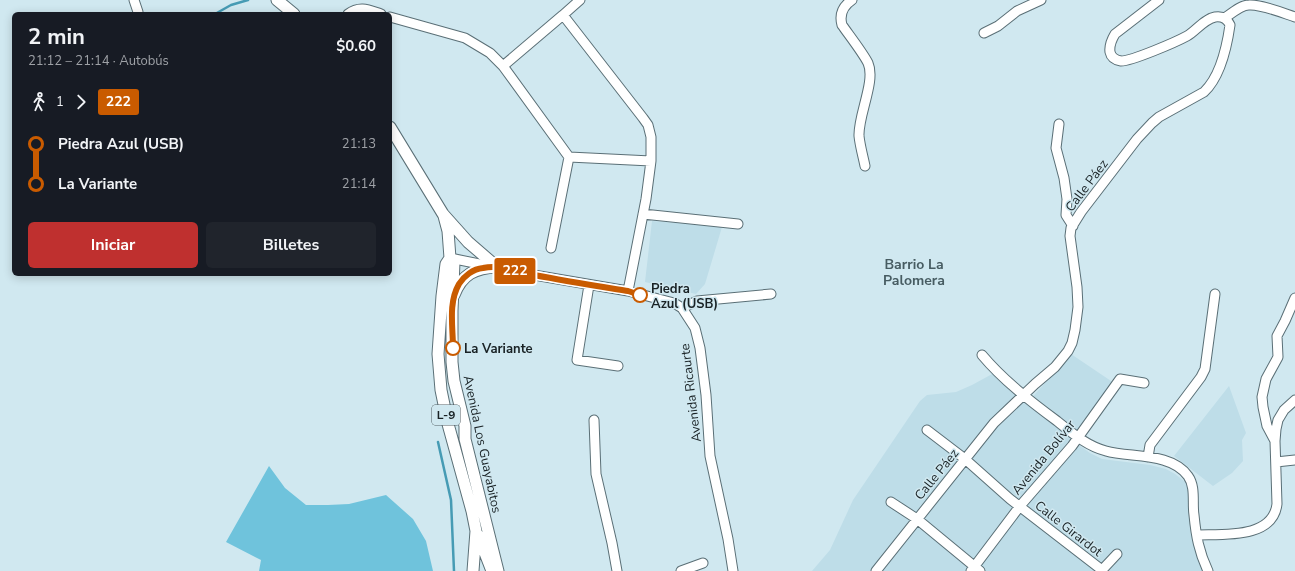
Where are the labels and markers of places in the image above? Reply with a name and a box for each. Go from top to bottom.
place label: Piedra Azul (USB) [651,280,718,313]
marker: Piedra Azul (USB) [632,287,648,303]
marker: La Variante [445,340,461,356]
place label: La Variante [464,340,533,358]

